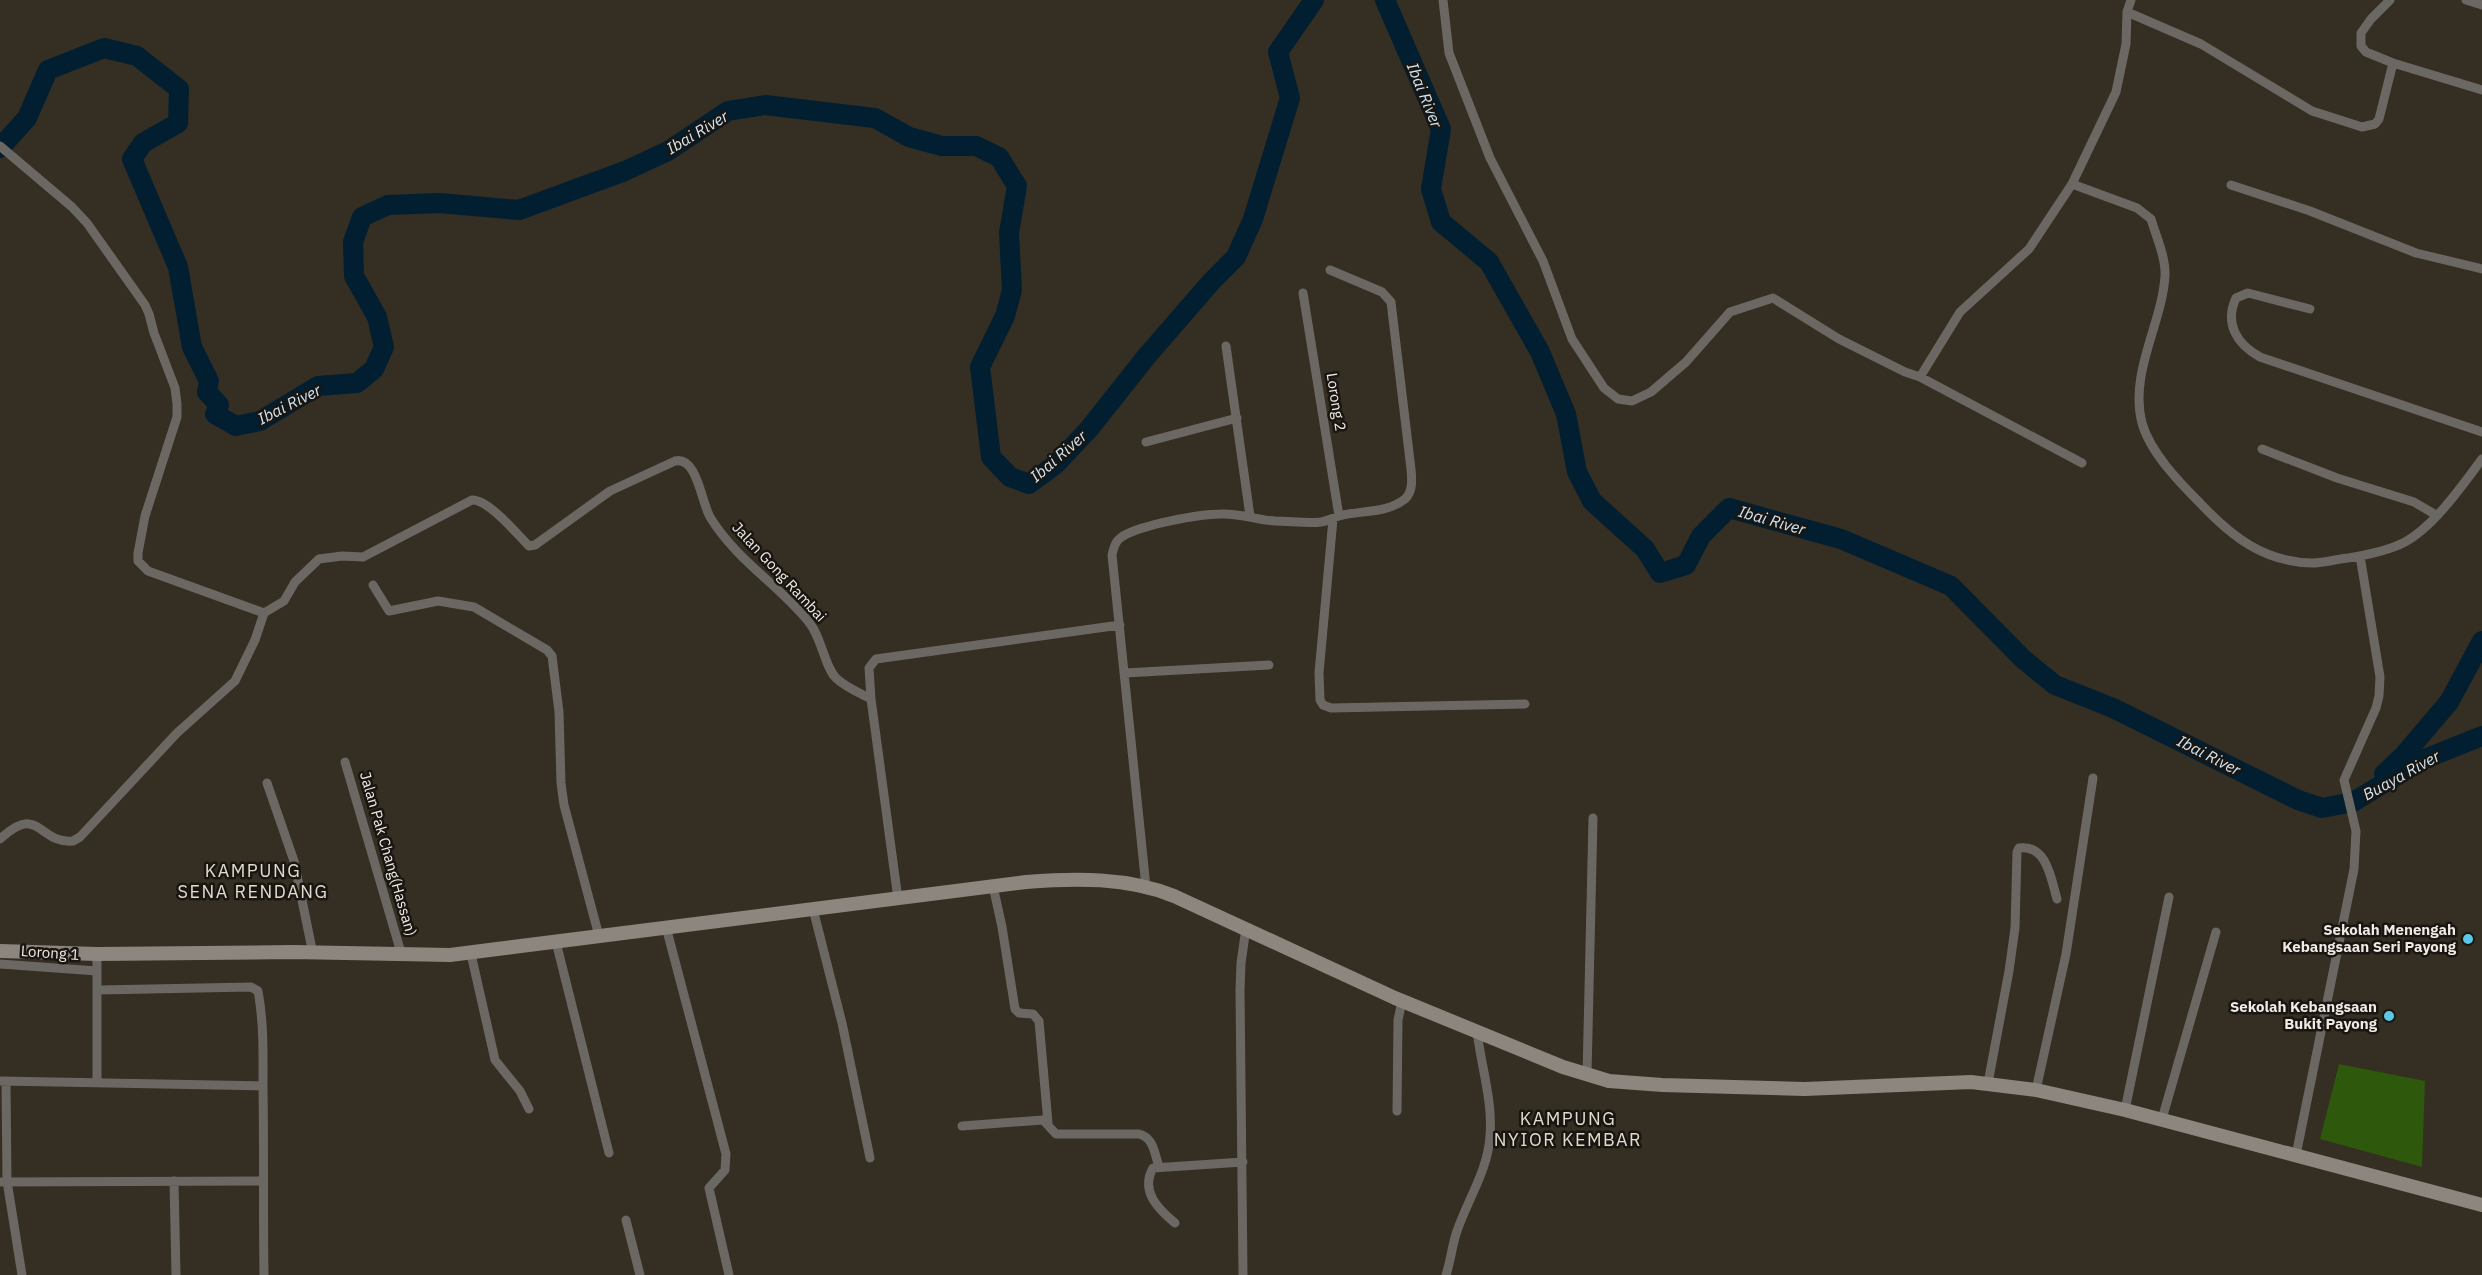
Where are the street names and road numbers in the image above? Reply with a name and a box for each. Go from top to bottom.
street label: Lorong 2 [1323,372,1350,432]
street label: Jalan Gong Rambai [728,518,831,626]
street label: Jalan Pak Chang(Hassan) [356,769,421,938]
street label: Lorong 1 [20,941,80,964]

